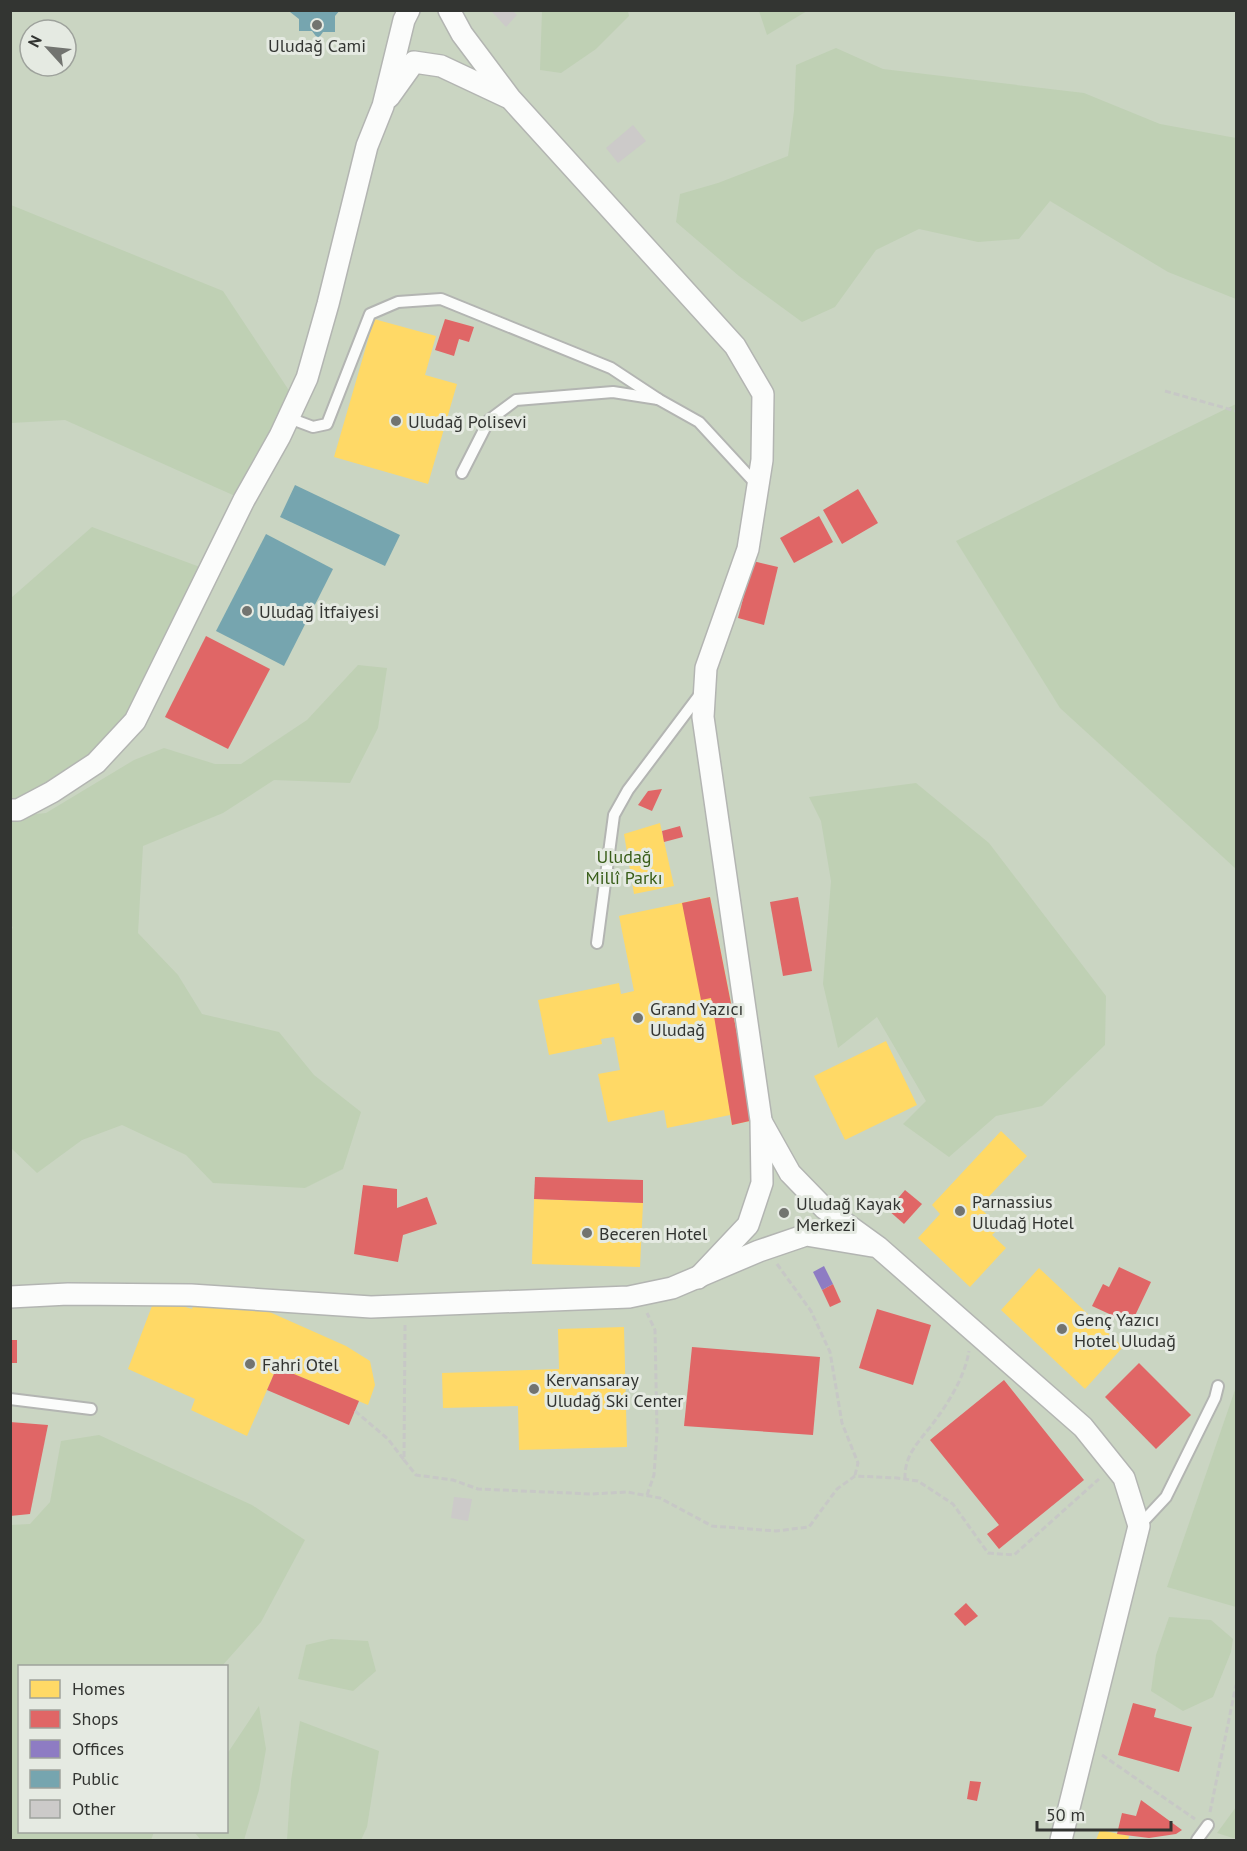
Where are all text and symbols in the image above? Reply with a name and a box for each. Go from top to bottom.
north arrow [18,18,78,78]
marker: Uludağ Cami [310,18,324,32]
text: N [23,32,46,50]
place label: Uludağ Cami [268,34,366,57]
place label: Uludağ Polisevi [408,410,527,433]
marker: Uludağ Polisevi [389,414,403,428]
place label: Uludağ İtfaiyesi [259,600,379,623]
marker: Uludağ İtfaiyesi [240,604,254,618]
park label: Uludağ Millî Parkı [585,845,663,889]
place label: Grand Yazıcı Uludağ [650,997,743,1041]
marker: Grand Yazıcı Uludağ [631,1011,645,1025]
place label: Parnassius Uludağ Hotel [972,1190,1075,1234]
place label: Uludağ Kayak Merkezi [796,1192,901,1236]
marker: Parnassius Uludağ Hotel [953,1204,967,1218]
marker: Uludağ Kayak Merkezi [777,1206,791,1220]
place label: Beceren Hotel [599,1222,708,1245]
marker: Beceren Hotel [580,1226,594,1240]
place label: Genç Yazıcı Hotel Uludağ [1074,1308,1176,1352]
marker: Genç Yazıcı Hotel Uludağ [1055,1322,1069,1336]
place label: Fahri Otel [262,1353,339,1376]
marker: Fahri Otel [243,1357,257,1371]
place label: Kervansaray Uludağ Ski Center [546,1368,683,1412]
marker: Kervansaray Uludağ Ski Center [527,1382,541,1396]
legend [18,1665,228,1833]
text: Homes [72,1677,125,1700]
text: Shops [72,1707,118,1730]
text: Offices [72,1737,124,1760]
text: Public [72,1767,119,1790]
scale bar [1037,1794,1170,1832]
text: Other [72,1797,116,1820]
text: 50 m [1046,1803,1085,1826]

